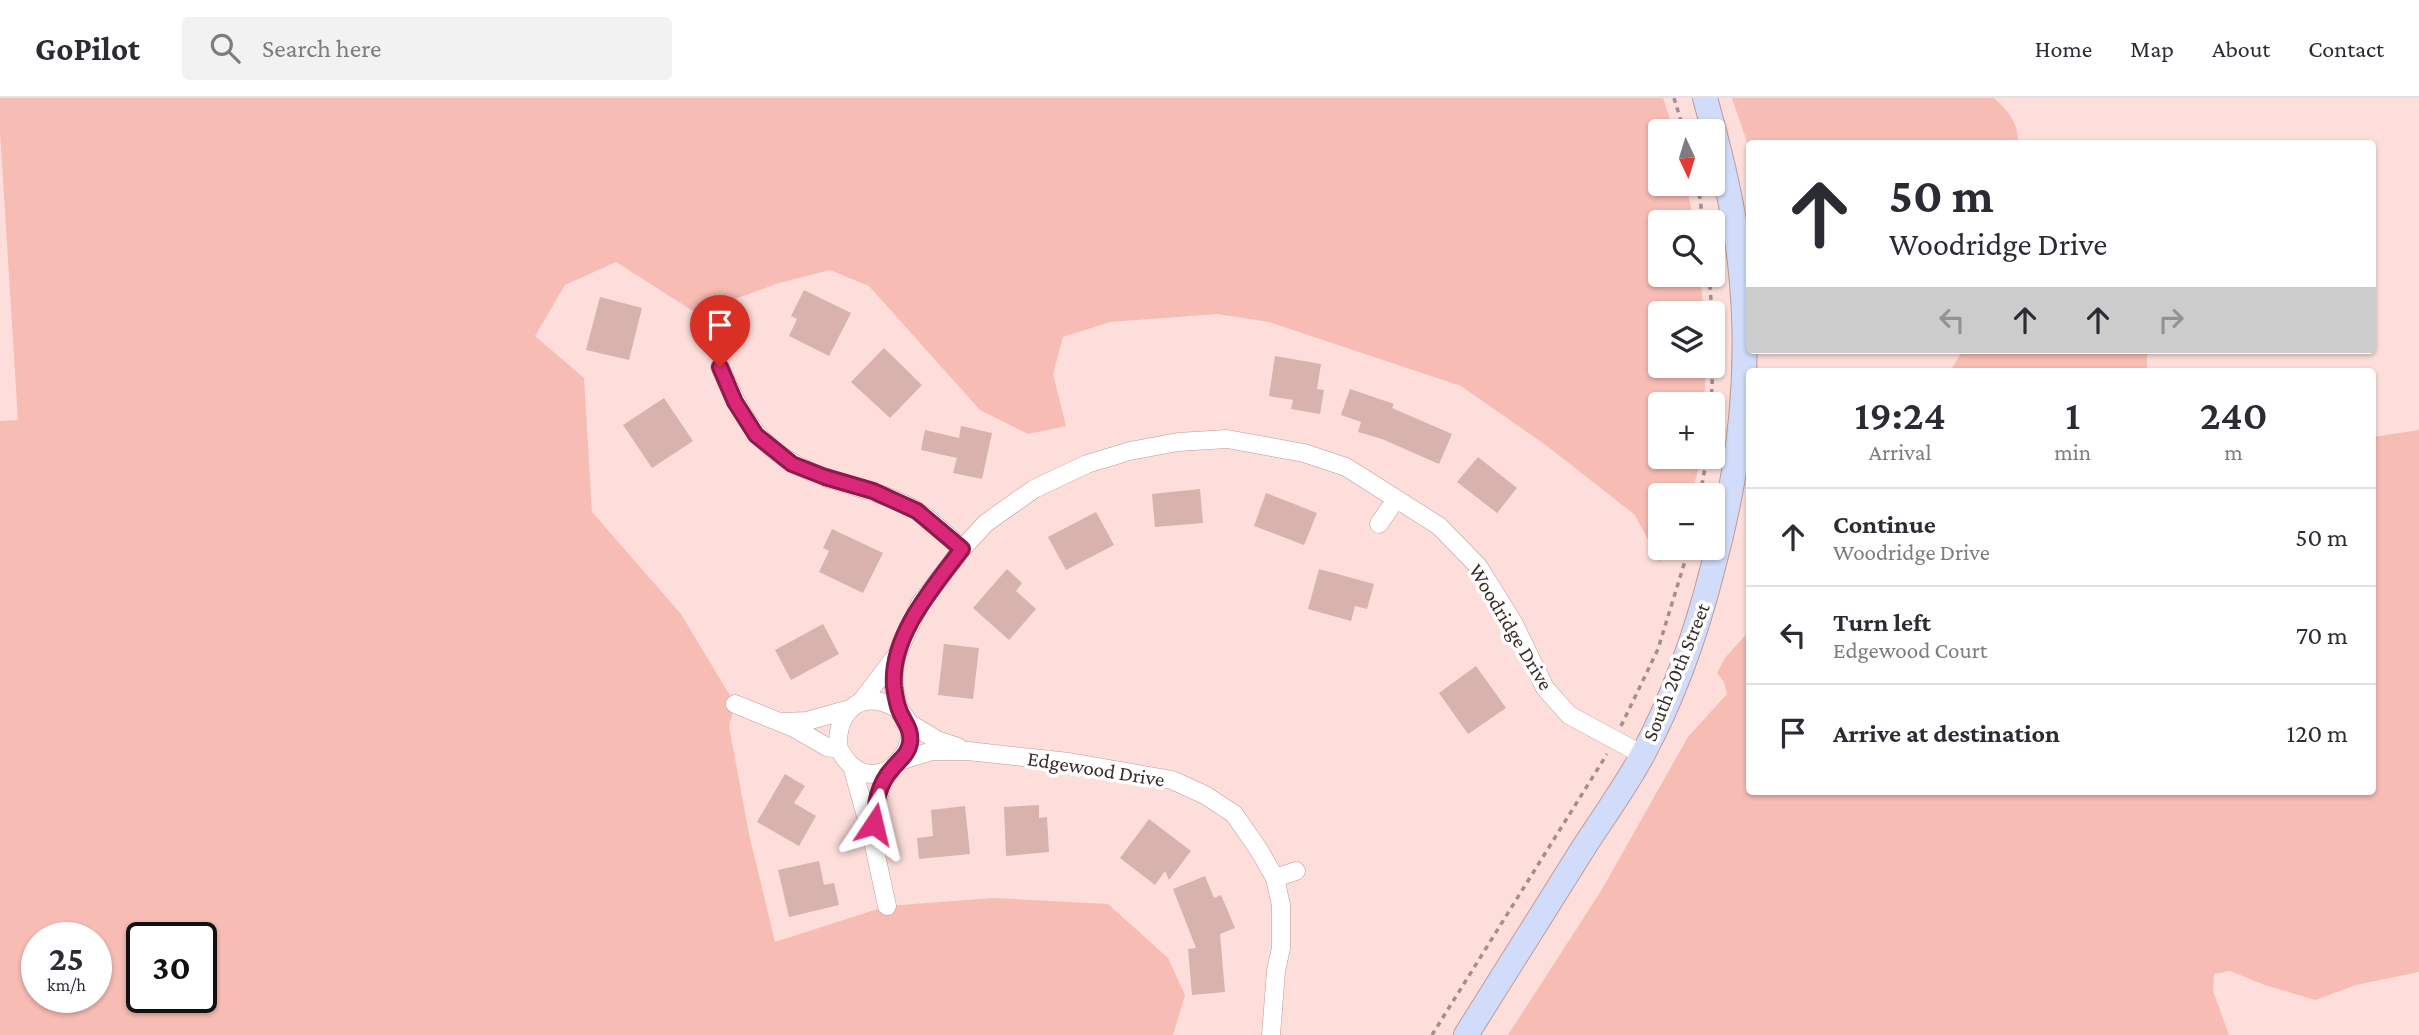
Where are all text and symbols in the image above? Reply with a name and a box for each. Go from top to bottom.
search box [182,17,672,80]
icon: search [206,29,244,67]
text: GoPilot [35,30,140,67]
text: Search here [262,34,381,63]
text: Home [2035,35,2092,62]
text: Map [2130,35,2174,62]
text: About [2212,35,2270,62]
text: Contact [2308,35,2384,62]
north arrow [1648,119,1726,196]
map controls [1648,119,1725,560]
icon: ahead [1774,168,1865,259]
text: 50 m [1889,168,1994,223]
button: search [1648,210,1725,287]
text: Woodridge Drive [1889,226,2107,262]
pin [690,295,750,367]
button: layers [1648,301,1725,378]
icon: left [1933,301,1971,339]
icon: ahead [2006,301,2044,339]
icon: ahead [2079,301,2117,339]
icon: right [2152,301,2190,339]
icon: arrive [701,306,739,344]
text: 19:24 [1855,391,1946,438]
text: 1 [2065,391,2080,438]
text: 240 [2200,391,2267,438]
button: + [1648,392,1725,469]
text: Arrival [1869,439,1931,465]
text: min [2054,439,2091,465]
text: m [2224,439,2243,465]
button: − [1648,483,1725,560]
text: Continue [1833,510,1936,539]
icon: ahead [1774,518,1812,556]
text: 50 m [2295,523,2348,552]
text: Woodridge Drive [1833,539,1990,565]
street label: Woodridge Drive [1464,559,1558,695]
street label: South 20th Street [1637,598,1715,745]
text: Turn left [1833,608,1931,637]
icon: left [1774,616,1812,654]
text: 70 m [2296,621,2348,650]
text: Edgewood Court [1833,637,1987,663]
icon: arrive [1774,714,1812,752]
text: Arrive at destination [1833,719,2060,748]
text: 120 m [2287,719,2348,748]
street label: Edgewood Drive [1026,746,1166,792]
position arrow [837,787,911,861]
speed limit sign: 30 [126,922,217,1013]
text: 25 [49,939,84,978]
text: km/h [47,975,86,995]

